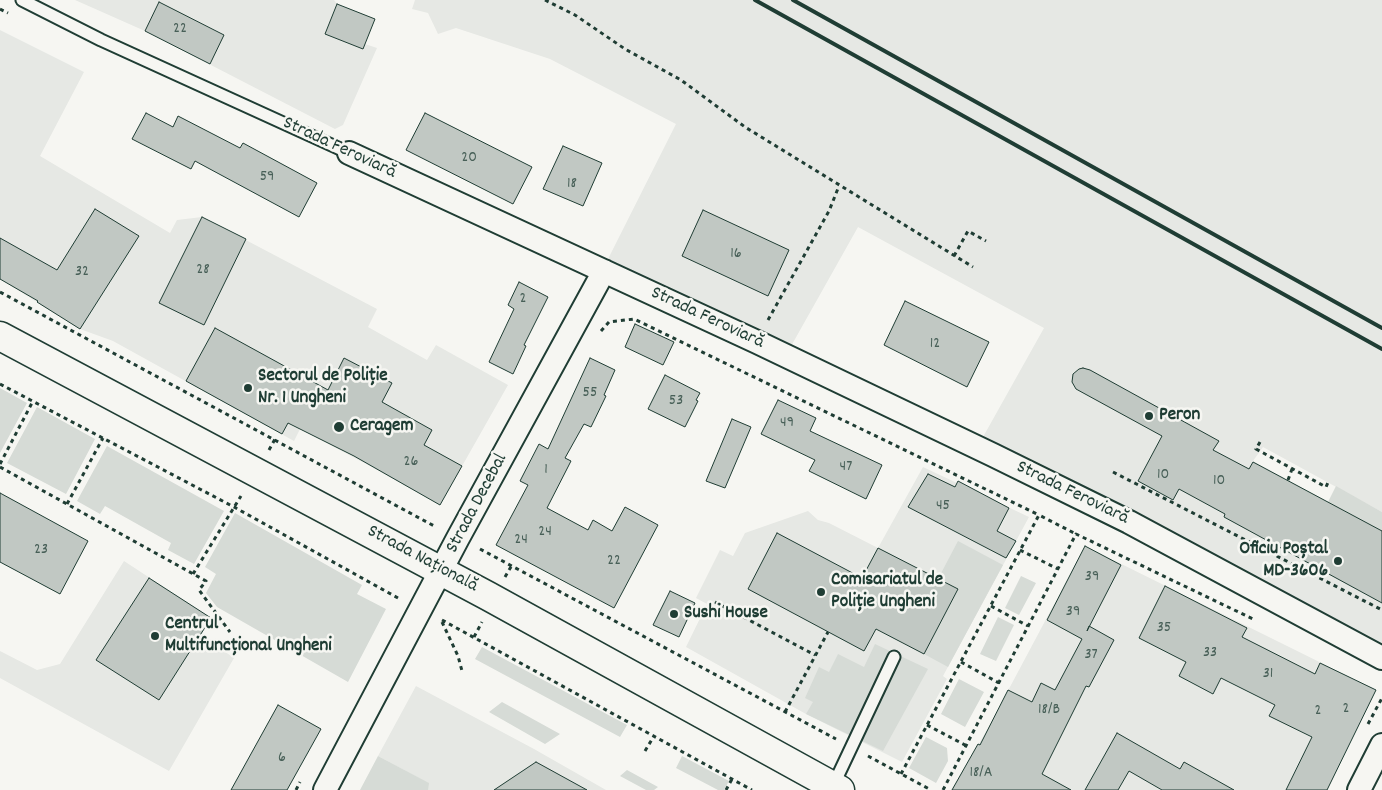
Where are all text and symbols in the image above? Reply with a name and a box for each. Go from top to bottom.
house number: 22 [173,20,187,40]
street label: Strada Feroviară [279,113,399,185]
house number: 20 [461,149,477,169]
house number: 59 [260,168,274,188]
house number: 18 [567,175,577,195]
house number: 16 [730,245,742,265]
house number: 28 [196,261,210,281]
house number: 32 [75,263,89,283]
street label: Strada Feroviară [647,283,767,355]
house number: 2 [520,290,526,310]
house number: 12 [930,335,940,355]
place label: Sectorul de Poliție Nr. 1 Ungheni [258,366,388,410]
marker: Sectorul de Poliție Nr. 1 Ungheni [242,382,254,394]
house number: 55 [583,384,597,404]
house number: 53 [669,392,683,412]
place label: Peron [1159,405,1200,427]
marker: Peron [1143,410,1155,422]
house number: 49 [780,414,794,434]
place label: Ceragem [350,416,413,438]
marker: Ceragem [332,420,346,434]
street label: Strada Decebal [442,450,514,558]
house number: 26 [404,453,418,473]
street label: Strada Feroviară [1012,457,1132,531]
house number: 47 [840,458,852,478]
house number: 1 [544,461,548,481]
house number: 10 [1157,466,1169,486]
house number: 10 [1213,472,1225,492]
house number: 45 [936,497,950,517]
street label: Strada Națională [363,521,481,599]
house number: 24 [538,523,552,543]
house number: 24 [514,531,528,551]
place label: Oficiu Poștal MD-3606 [1239,539,1328,583]
house number: 23 [34,541,48,561]
house number: 22 [607,552,621,572]
marker: Oficiu Poștal MD-3606 [1332,555,1344,567]
house number: 39 [1085,568,1099,588]
place label: Comisariatul de Poliție Ungheni [831,570,943,614]
marker: Comisariatul de Poliție Ungheni [815,586,827,598]
place label: Sushi House [684,603,768,625]
house number: 39 [1066,603,1080,623]
marker: Sushi House [668,608,680,620]
place label: Centrul Multifuncțional Ungheni [165,614,332,658]
house number: 35 [1157,619,1171,639]
marker: Centrul Multifuncțional Ungheni [149,630,161,642]
house number: 33 [1203,644,1217,664]
house number: 37 [1084,646,1098,666]
house number: 31 [1263,665,1273,685]
house number: 2 [1343,700,1349,720]
house number: 18/B [1038,701,1060,721]
house number: 2 [1315,702,1321,722]
house number: 6 [278,749,286,769]
house number: 18/A [969,764,993,784]

